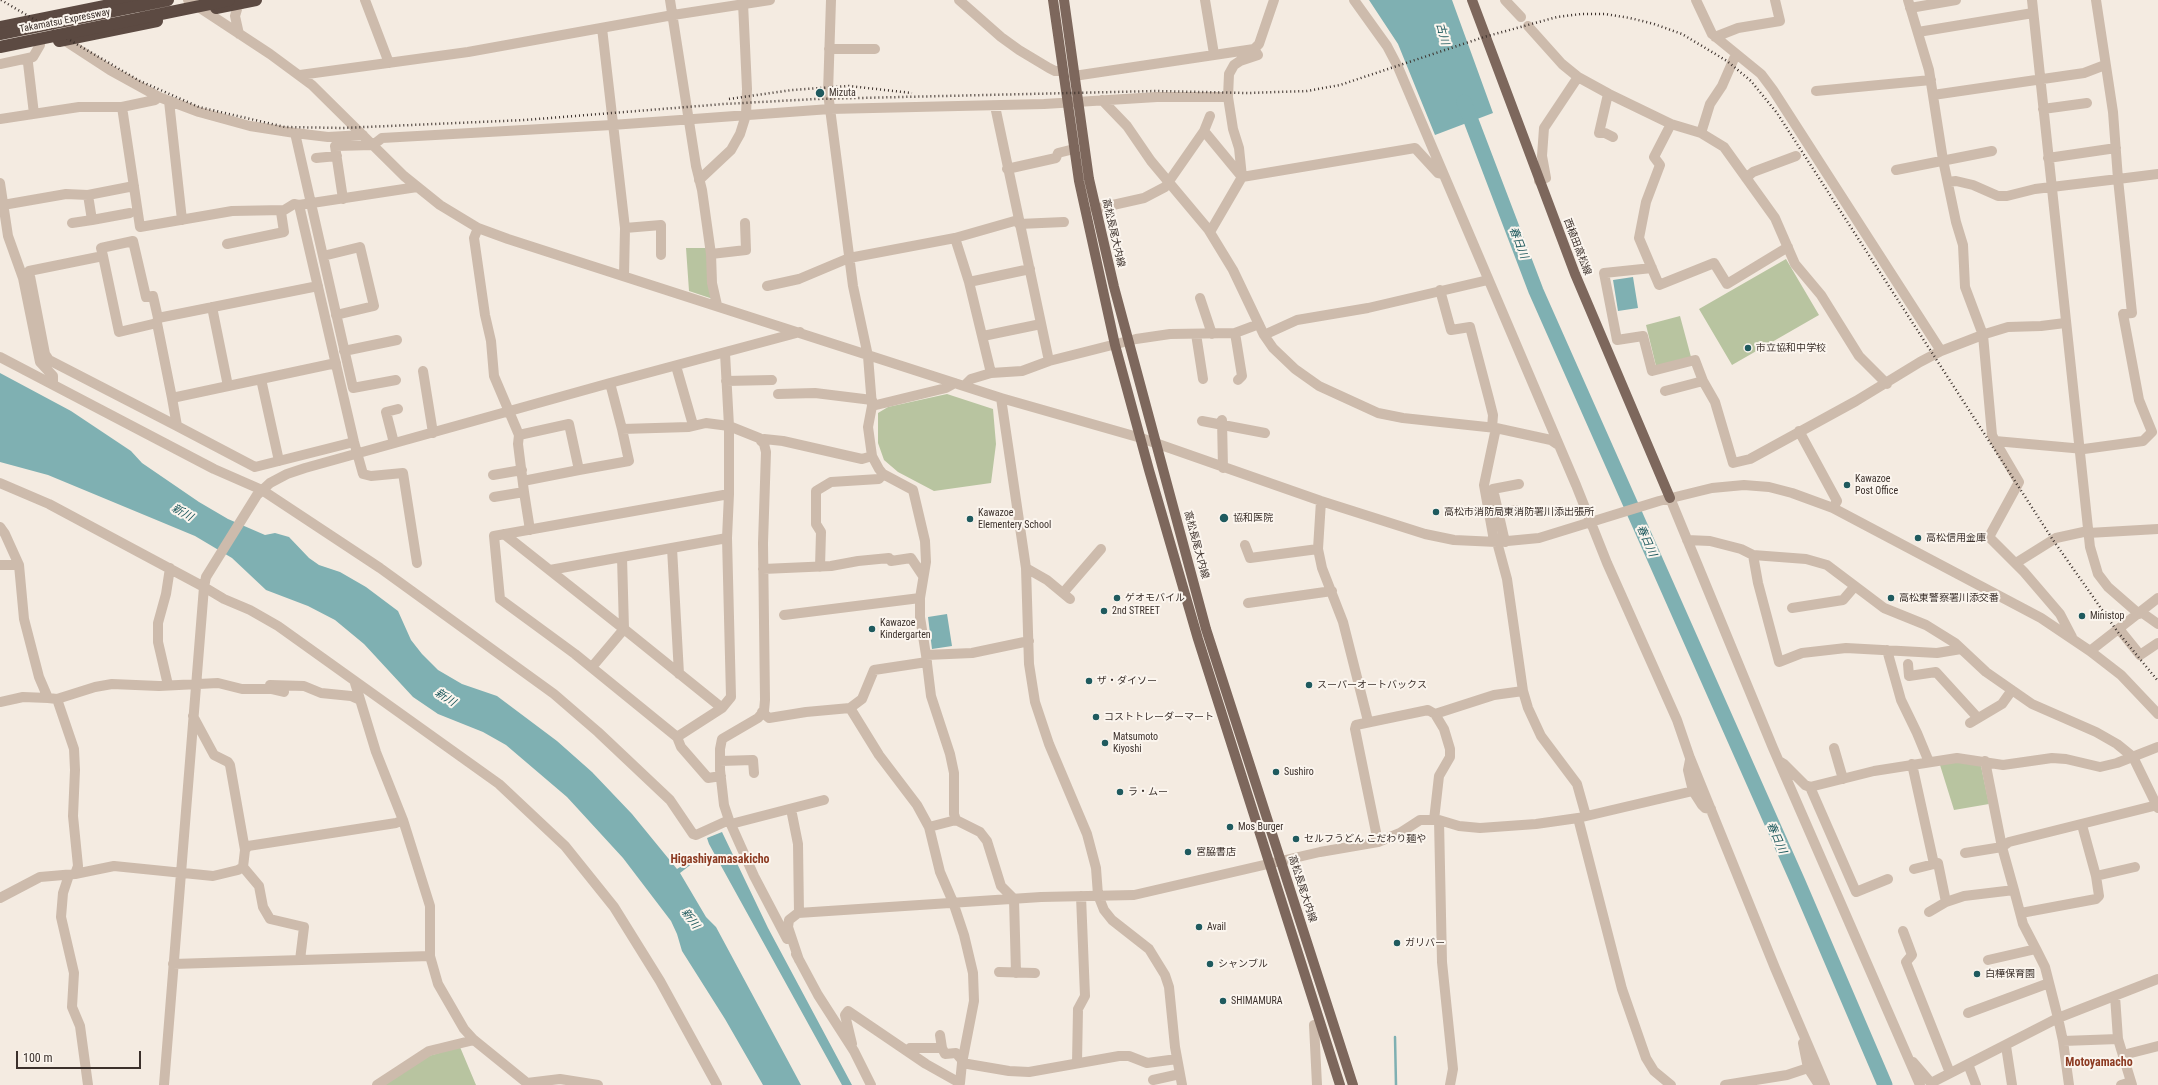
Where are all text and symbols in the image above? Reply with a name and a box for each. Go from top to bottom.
street label: Takamatsu Expressway [19,6,111,36]
water label: 古川 [1433,22,1451,46]
marker: Mizuta [814,87,826,99]
place label: Mizuta [829,87,856,99]
street label: 高松長尾大内線 [1099,198,1127,268]
street label: 西植田高松線 [1561,217,1593,277]
water label: 春日川 [1506,225,1530,261]
place label: 市立協和中学校 [1756,342,1826,354]
marker: 市立協和中学校 [1743,343,1753,353]
place label: Kawazoe Post Office [1855,473,1898,496]
marker: Kawazoe Post Office [1842,480,1852,490]
water label: 新川 [169,502,195,524]
place label: 高松市消防局東消防署川添出張所 [1444,506,1594,518]
place label: Kawazoe Elementery School [978,507,1051,530]
marker: 高松市消防局東消防署川添出張所 [1431,507,1441,517]
street label: 高松長尾大内線 [1181,510,1211,580]
marker: 協和医院 [1218,512,1230,524]
place label: 協和医院 [1233,512,1273,524]
marker: Kawazoe Elementery School [965,514,975,524]
water label: 春日川 [1633,523,1659,559]
place label: 高松信用金庫 [1926,532,1986,544]
marker: 高松信用金庫 [1913,533,1923,543]
place label: ゲオモバイル [1125,592,1185,604]
place label: 高松東警察署川添交番 [1899,592,1999,604]
marker: ゲオモバイル [1112,593,1122,603]
marker: 高松東警察署川添交番 [1886,593,1896,603]
place label: 2nd STREET [1112,605,1160,617]
marker: 2nd STREET [1099,606,1109,616]
place label: Ministop [2090,610,2124,622]
marker: Ministop [2077,611,2087,621]
place label: Kawazoe Kindergarten [880,617,931,640]
marker: Kawazoe Kindergarten [867,624,877,634]
place label: ザ・ダイソー [1097,675,1157,687]
marker: ザ・ダイソー [1084,676,1094,686]
place label: スーパーオートバックス [1317,679,1427,691]
marker: スーパーオートバックス [1304,680,1314,690]
water label: 新川 [432,686,458,710]
place label: コストトレーダーマート [1104,711,1214,723]
marker: コストトレーダーマート [1091,712,1101,722]
place label: Matsumoto Kiyoshi [1113,731,1158,754]
marker: Matsumoto Kiyoshi [1100,738,1110,748]
place label: Sushiro [1284,766,1314,778]
marker: Sushiro [1271,767,1281,777]
place label: ラ・ムー [1128,786,1168,798]
marker: ラ・ムー [1115,787,1125,797]
water label: 春日川 [1763,820,1789,856]
place label: Mos Burger [1238,821,1283,833]
marker: Mos Burger [1225,822,1235,832]
place label: セルフうどん こだわり麺や [1304,833,1426,845]
marker: セルフうどん こだわり麺や [1291,834,1301,844]
place label: 宮脇書店 [1196,846,1236,858]
marker: 宮脇書店 [1183,847,1193,857]
district label: Higashiyamasakicho [670,853,770,867]
street label: 高松長尾大内線 [1285,854,1319,924]
water label: 新川 [678,906,702,932]
place label: Avail [1207,921,1226,933]
marker: Avail [1194,922,1204,932]
place label: ガリバー [1405,937,1445,949]
marker: ガリバー [1392,938,1402,948]
place label: シャンブル [1218,958,1268,970]
marker: シャンブル [1205,959,1215,969]
place label: 白樺保育園 [1985,968,2035,980]
marker: 白樺保育園 [1972,969,1982,979]
place label: SHIMAMURA [1231,995,1283,1007]
marker: SHIMAMURA [1218,996,1228,1006]
scale bar [18,1043,143,1069]
text: 100 m [23,1051,53,1065]
district label: Motoyamacho [2065,1056,2133,1070]

